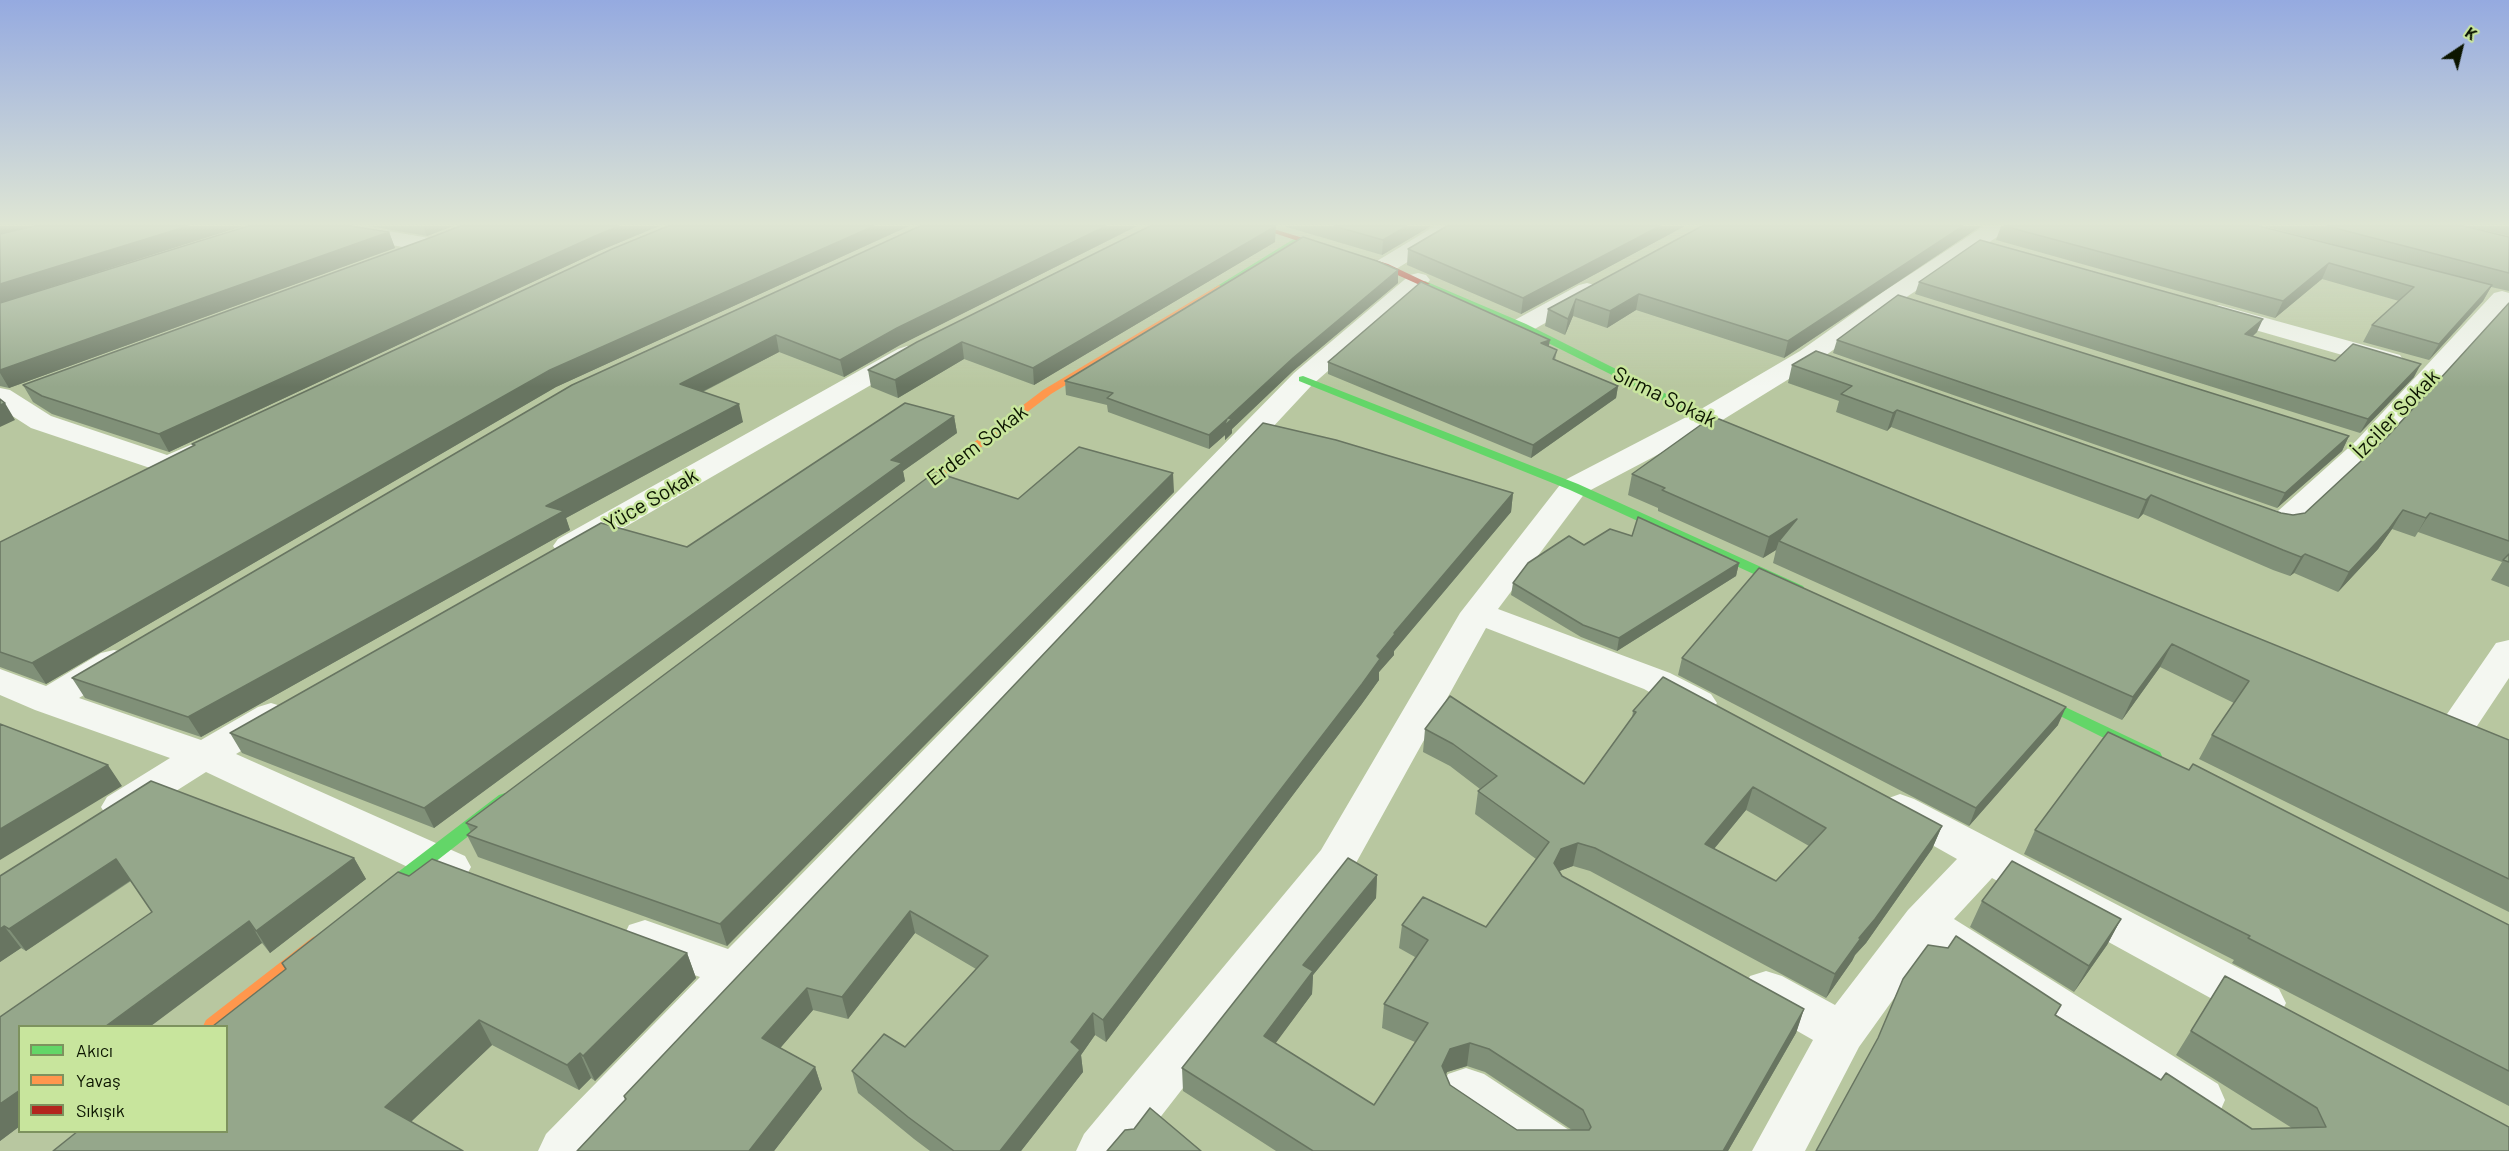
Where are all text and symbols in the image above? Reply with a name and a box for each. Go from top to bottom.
north arrow [2431,18,2491,78]
text: K [2462,22,2481,44]
street label: Sırma Sokak [1609,361,1721,433]
street label: İzciler Sokak [2347,364,2445,464]
street label: Erdem Sokak [922,399,1032,491]
street label: Yüce Sokak [600,463,702,537]
legend [18,1025,228,1133]
text: Akıcı [76,1039,113,1061]
text: Yavaş [76,1069,121,1091]
text: Sıkışık [76,1099,125,1121]

